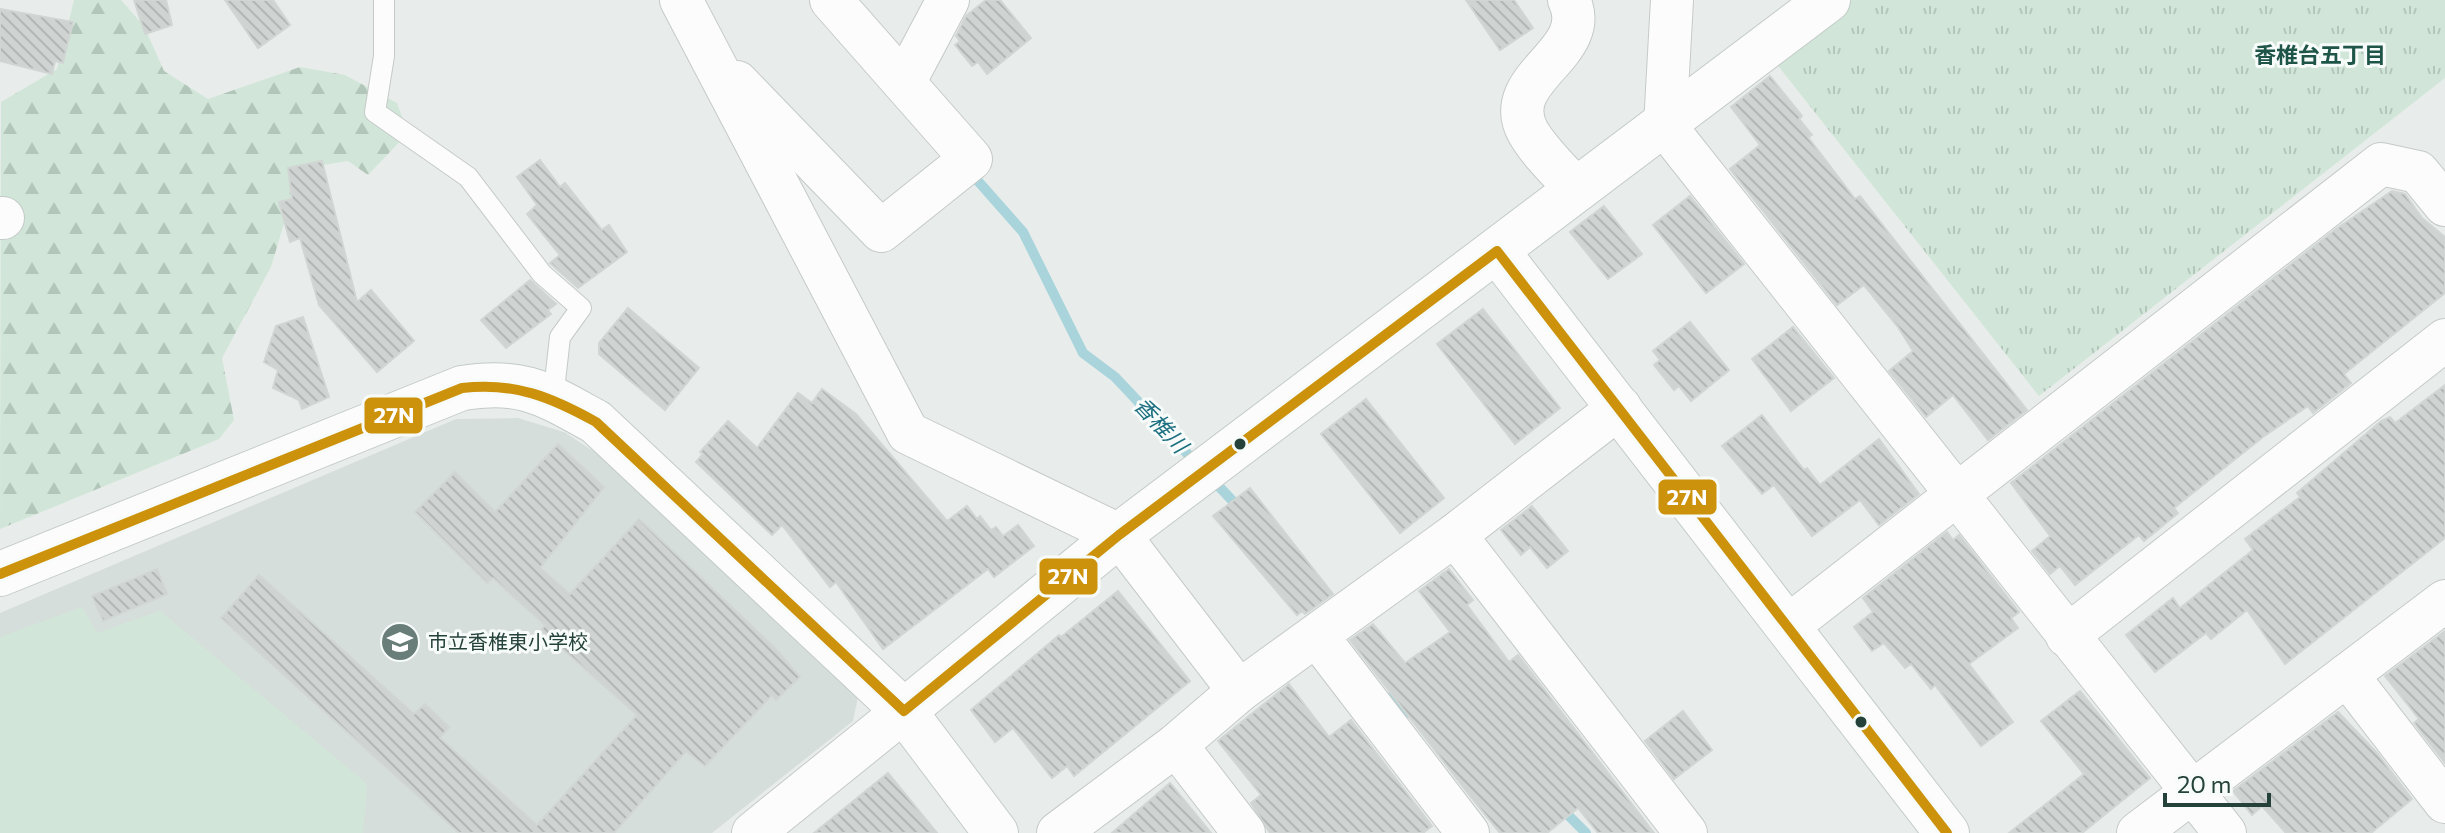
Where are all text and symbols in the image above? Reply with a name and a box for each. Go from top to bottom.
district label: 香椎台五丁目 [2254,41,2386,68]
water label: 香椎川 [1129,391,1195,459]
line badge: 27N [363,396,424,435]
text: 27N [374,401,414,428]
unlabelled marker [1232,436,1248,452]
line badge: 27N [1657,478,1718,516]
text: 27N [1667,483,1707,510]
line badge: 27N [1038,557,1099,596]
text: 27N [1048,562,1088,589]
school or university icon: 市立香椎東小学校 [379,621,421,663]
place label: 市立香椎東小学校 [428,629,588,653]
unlabelled marker [1853,714,1869,730]
scale bar [2165,757,2269,807]
text: 20 m [2177,769,2231,798]

